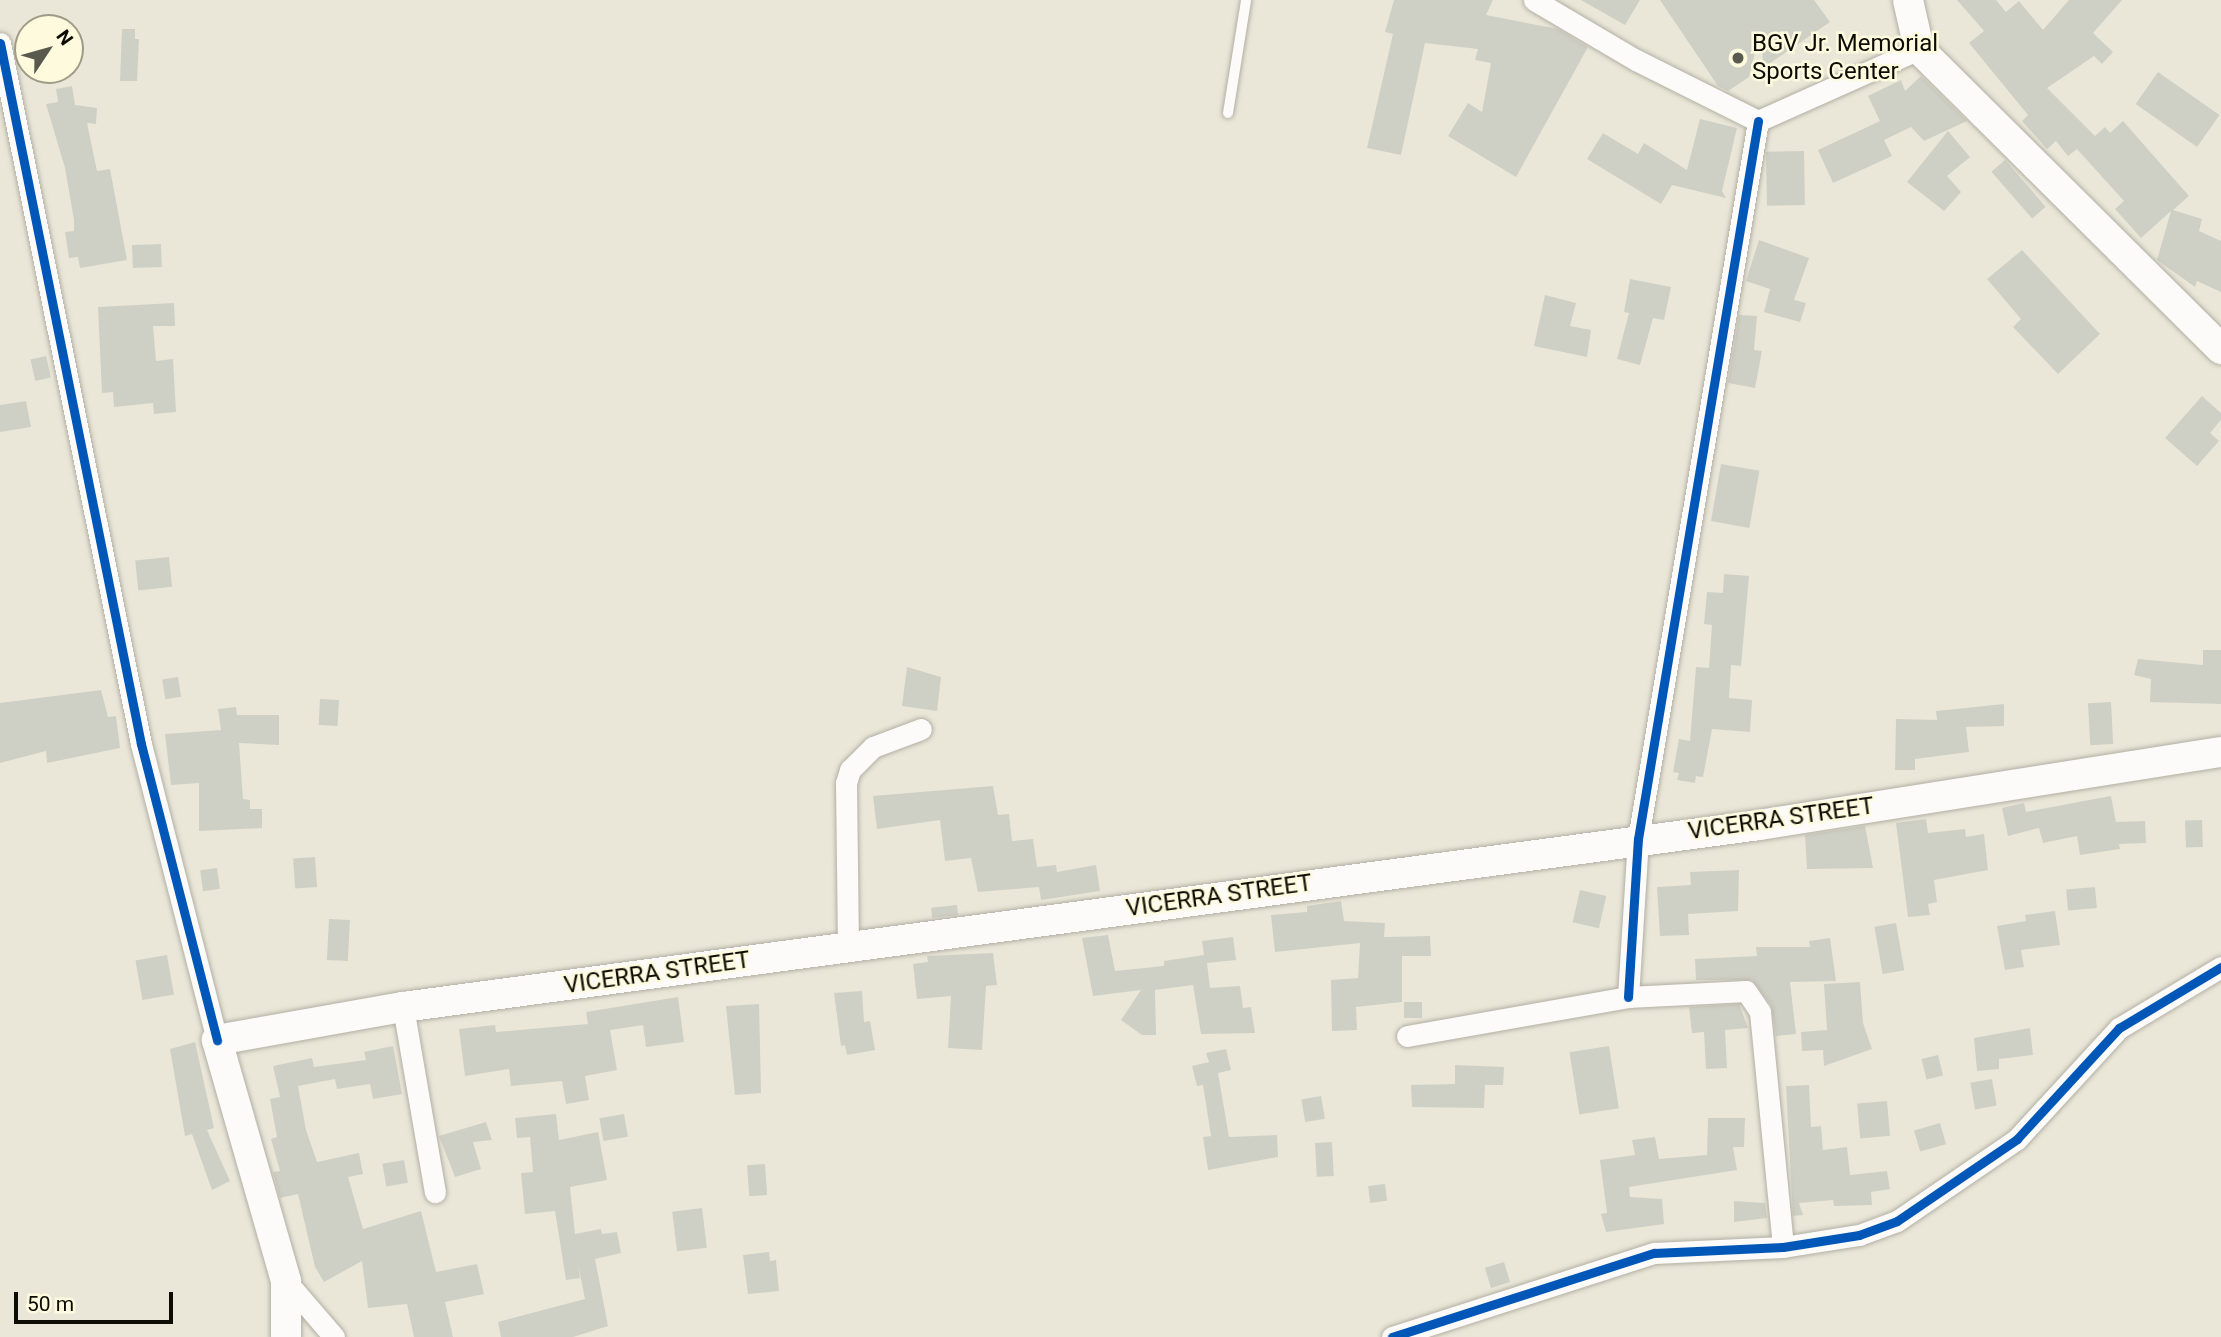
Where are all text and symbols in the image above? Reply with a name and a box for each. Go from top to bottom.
north arrow [14,14,84,84]
text: N [52,25,78,50]
place label: BGV Jr. Memorial Sports Center [1752,30,1938,86]
marker: BGV Jr. Memorial Sports Center [1730,50,1746,66]
street label: VICERRA STREET [1686,792,1876,846]
street label: VICERRA STREET [1124,869,1314,923]
street label: VICERRA STREET [562,946,752,1000]
scale bar [18,1278,177,1322]
text: 50 m [27,1292,74,1316]

